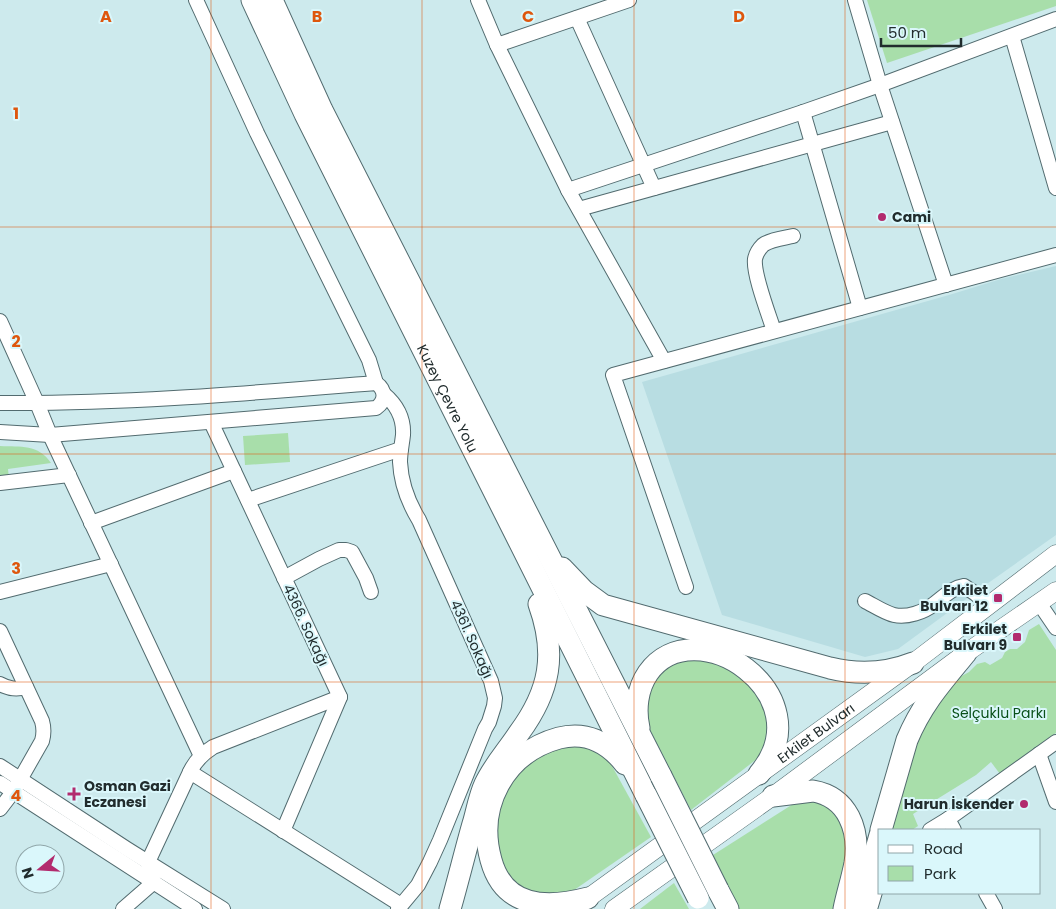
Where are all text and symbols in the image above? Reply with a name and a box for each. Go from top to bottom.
text: A [100,5,112,28]
text: B [312,5,322,28]
text: C [522,5,534,28]
text: D [733,5,745,28]
scale bar [881,15,961,47]
text: 50 m [888,22,926,43]
text: 1 [13,102,19,125]
place label: Cami [892,207,931,227]
marker: Cami [876,211,888,223]
text: 2 [11,330,21,353]
street label: Kuzey Çevre Yolu [412,341,483,456]
text: 3 [11,557,21,580]
place label: Erkilet Bulvarı 12 [920,580,988,616]
street label: 4366. Sokağı [278,581,334,669]
marker: Erkilet Bulvarı 12 [992,592,1004,604]
street label: 4361. Sokağı [446,597,498,681]
place label: Erkilet Bulvarı 9 [944,619,1007,655]
marker: Erkilet Bulvarı 9 [1011,631,1023,643]
street label: Erkilet Bulvarı [773,698,859,768]
park label: Selçuklu Parkı [952,703,1046,723]
place label: Osman Gazi Eczanesi [84,776,171,812]
text: 4 [11,784,22,807]
marker: Osman Gazi Eczanesi [68,788,80,800]
place label: Harun İskender [904,794,1014,814]
marker: Harun İskender [1018,798,1030,810]
legend [878,829,1041,894]
text: Road [924,838,963,859]
north arrow [15,844,65,894]
text: Park [924,863,956,884]
text: N [16,865,39,881]

